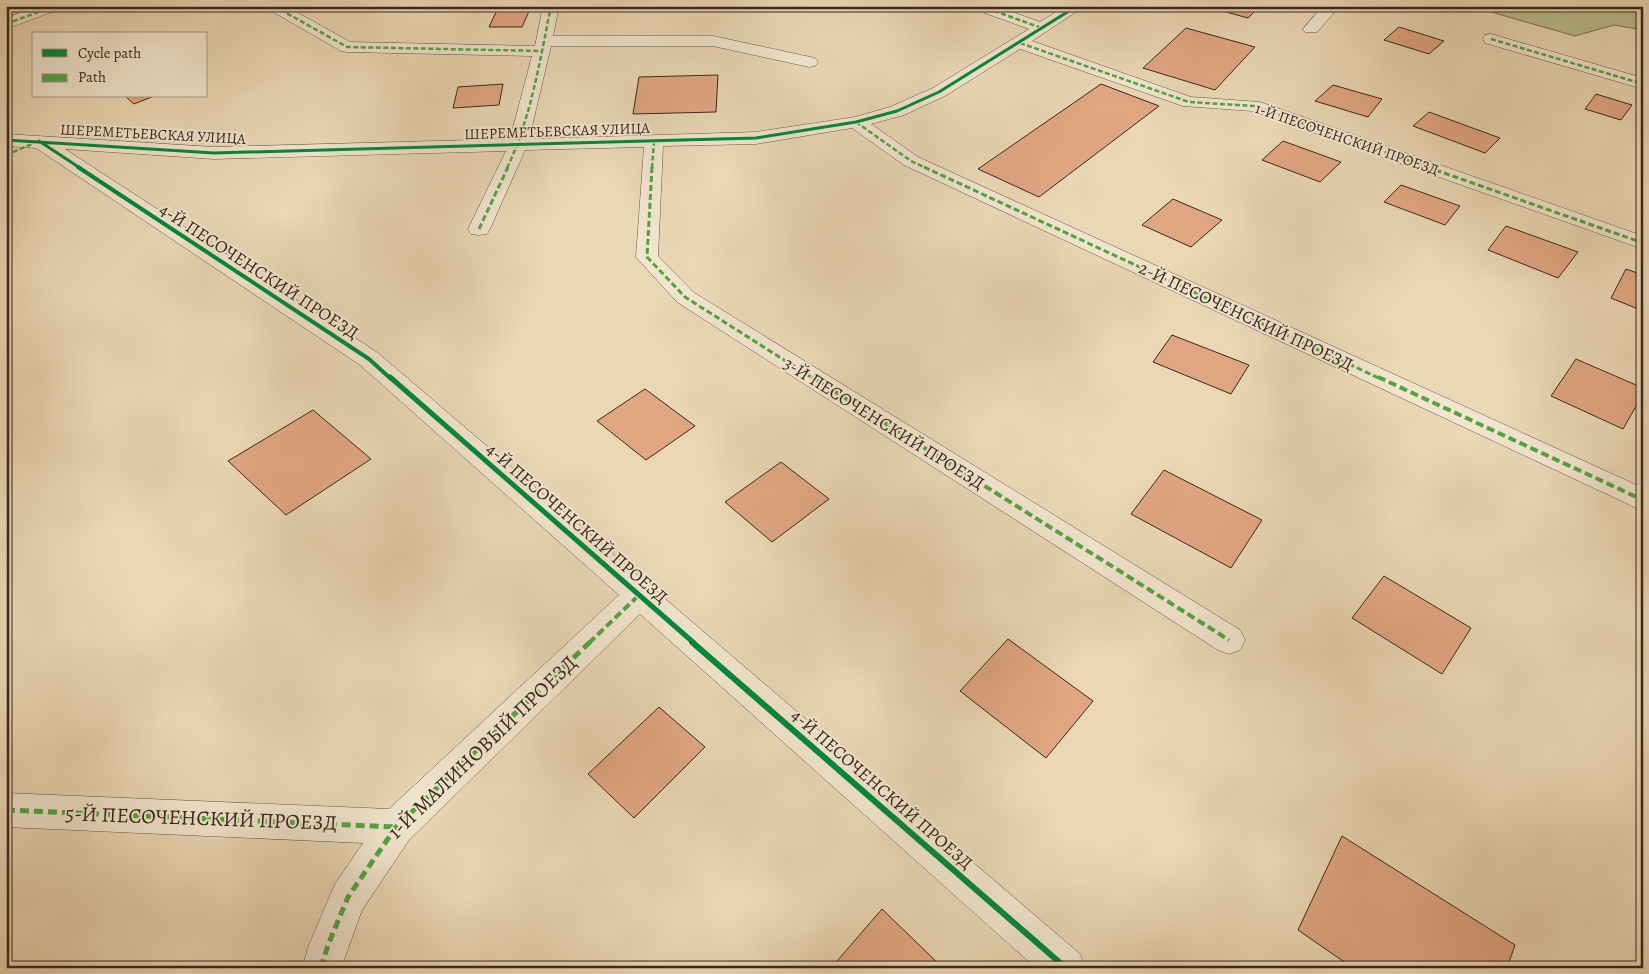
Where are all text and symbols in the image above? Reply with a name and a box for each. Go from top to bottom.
legend [32,32,208,98]
text: Cycle path [78,43,141,63]
text: Path [78,67,106,87]
street label: 1-Й ПЕСОЧЕНСКИЙ ПРОЕЗД [1253,98,1441,180]
street label: ШЕРЕМЕТЬЕВСКАЯ УЛИЦА [464,118,651,144]
street label: ШЕРЕМЕТЬЕВСКАЯ УЛИЦА [60,119,247,149]
street label: 4-Й ПЕСОЧЕНСКИЙ ПРОЕЗД [155,197,363,345]
street label: 2-Й ПЕСОЧЕНСКИЙ ПРОЕЗД [1135,256,1357,376]
street label: 3-Й ПЕСОЧЕНСКИЙ ПРОЕЗД [779,351,989,495]
street label: 4-Й ПЕСОЧЕНСКИЙ ПРОЕЗД [481,437,673,609]
street label: 1-Й МАЛИНОВЫЙ ПРОЕЗД [381,649,583,845]
street label: 4-Й ПЕСОЧЕНСКИЙ ПРОЕЗД [786,703,978,875]
street label: 5-Й ПЕСОЧЕНСКИЙ ПРОЕЗД [65,799,337,837]

